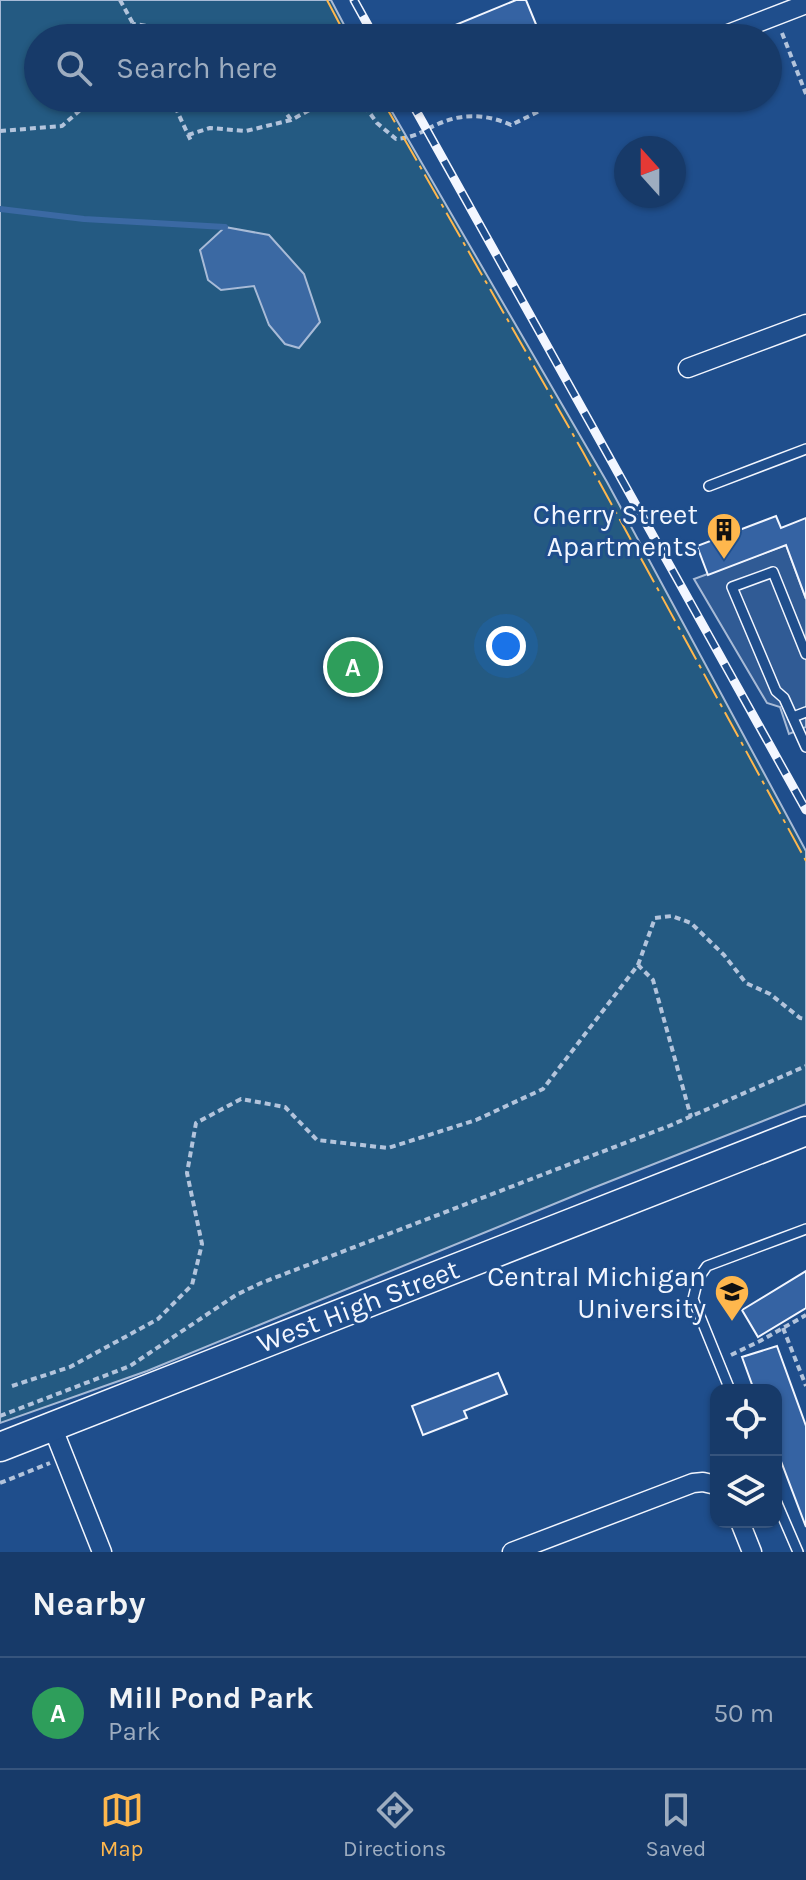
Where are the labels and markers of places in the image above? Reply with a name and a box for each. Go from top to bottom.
place label: Cherry Street Apartments [533,498,698,563]
building icon: Cherry Street Apartments [705,511,743,561]
pin: A [327,637,379,697]
place label: Central Michigan University [487,1260,706,1325]
school or university icon: Central Michigan University [713,1273,751,1323]

